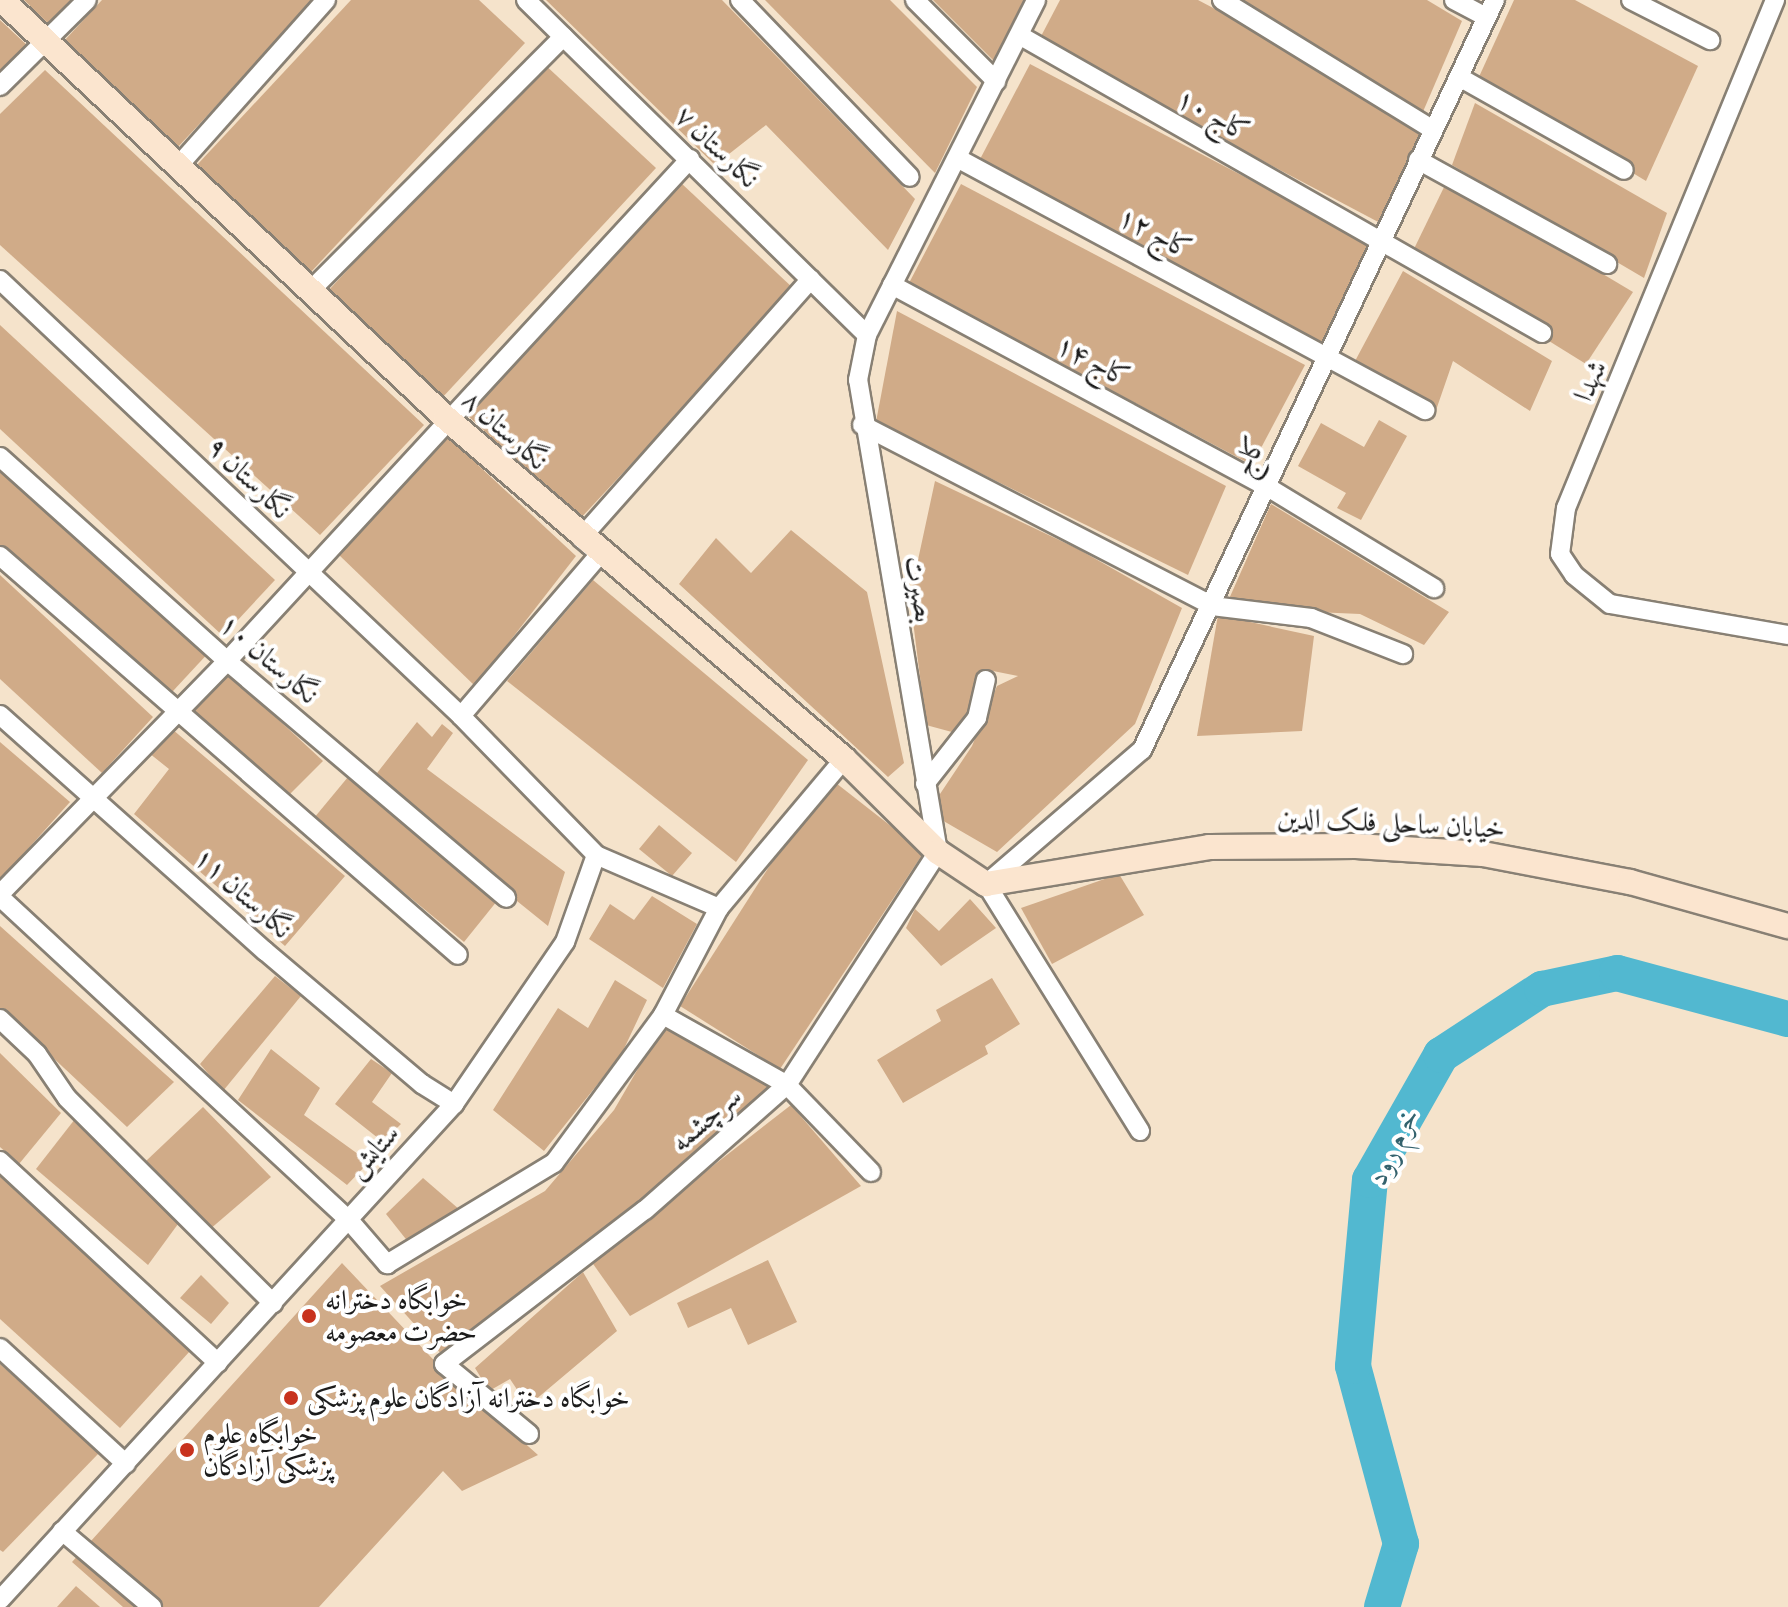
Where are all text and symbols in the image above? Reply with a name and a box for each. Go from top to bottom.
street label: کاج ۱۰ [1171,81,1255,149]
street label: نگارستان ۷ [668,99,766,195]
street label: کاج ۱۲ [1112,200,1198,266]
street label: کاج ۱۴ [1050,328,1136,394]
street label: شهدا [1566,355,1614,407]
street label: نگارستان ۸ [455,383,555,477]
street label: نگارستان ۹ [200,430,298,526]
street label: کاج [1225,431,1273,481]
street label: بصیرت [897,553,941,625]
street label: نگارستان ۱۰ [213,607,325,711]
street label: خیابان ساحلی فلک الدین [1276,800,1506,846]
street label: نگارستان ۱۱ [187,840,299,946]
street label: سرچشمه [664,1079,748,1159]
water label: خرم رود [1359,1101,1427,1191]
street label: ستایش [340,1117,406,1185]
place label: خوابگاه دخترانه حضرت معصومه [325,1283,477,1349]
marker: خوابگاه دخترانه حضرت معصومه [300,1307,318,1325]
place label: خوابگاه دخترانه آزادگان علوم پزشکی [307,1381,630,1415]
marker: خوابگاه دخترانه آزادگان علوم پزشکی [282,1389,300,1407]
place label: خوابگاه علوم پزشکی آزادگان [203,1417,333,1483]
marker: خوابگاه علوم پزشکی آزادگان [178,1441,196,1459]

